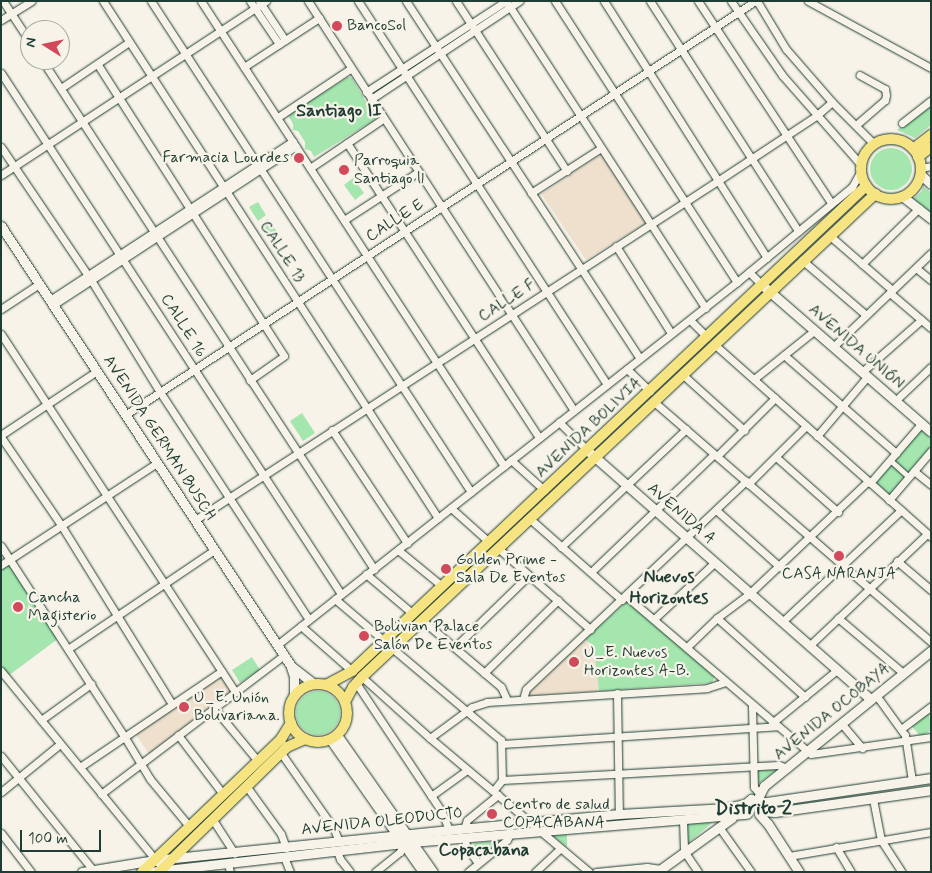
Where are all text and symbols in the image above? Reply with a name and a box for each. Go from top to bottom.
place label: BancoSol [347,16,406,36]
north arrow [20,20,70,70]
marker: BancoSol [331,20,343,32]
text: N [22,36,41,49]
district label: Santiago II [294,100,384,122]
place label: Farmacia Lourdes [166,148,289,168]
place label: Parroquia Santiago ll [354,151,425,189]
marker: Farmacia Lourdes [293,152,305,164]
marker: Parroquia Santiago ll [338,164,350,176]
street label: CALLE E [363,195,427,247]
street label: CALLE 13 [255,218,309,286]
street label: CALLE F [475,276,539,326]
street label: CALLE 16 [156,291,210,361]
street label: AVENIDA UNIÓN [803,299,909,395]
street label: AVENIDA GERMAN BUSCH [99,353,219,523]
street label: AVENIDA BOLIVIA [531,373,647,483]
street label: AVENIDA A [643,479,719,549]
place label: Golden Prime - Sala De Eventos [456,550,564,588]
marker: CASA NARANJA [833,550,845,562]
marker: Golden Prime - Sala De Eventos [440,563,452,575]
place label: CASA NARANJA [782,564,896,584]
district label: Nuevos Horizontes [630,567,708,610]
place label: Cancha Magisterio [28,588,97,626]
marker: Cancha Magisterio [12,601,24,613]
place label: Bolivian Palace Salón De Eventos [374,617,489,655]
marker: Bolivian Palace Salón De Eventos [358,630,370,642]
place label: U_E. Nuevos Horizontes A-B. [584,643,690,681]
marker: U_E. Nuevos Horizontes A-B. [568,656,580,668]
street label: AVENIDA OCOBAYA [770,659,894,765]
place label: U_E. Unión Bolivariana. [194,688,280,726]
marker: U_E. Unión Bolivariana. [178,701,190,713]
place label: Centro de salud COPACABANA [503,795,608,833]
district label: Distrito 2 [714,795,792,821]
street label: AVENIDA OLEODUCTO [299,804,465,840]
marker: Centro de salud COPACABANA [485,807,499,821]
scale bar [22,820,104,852]
text: 100 m [28,829,68,849]
district label: Copacabana [439,839,529,861]

